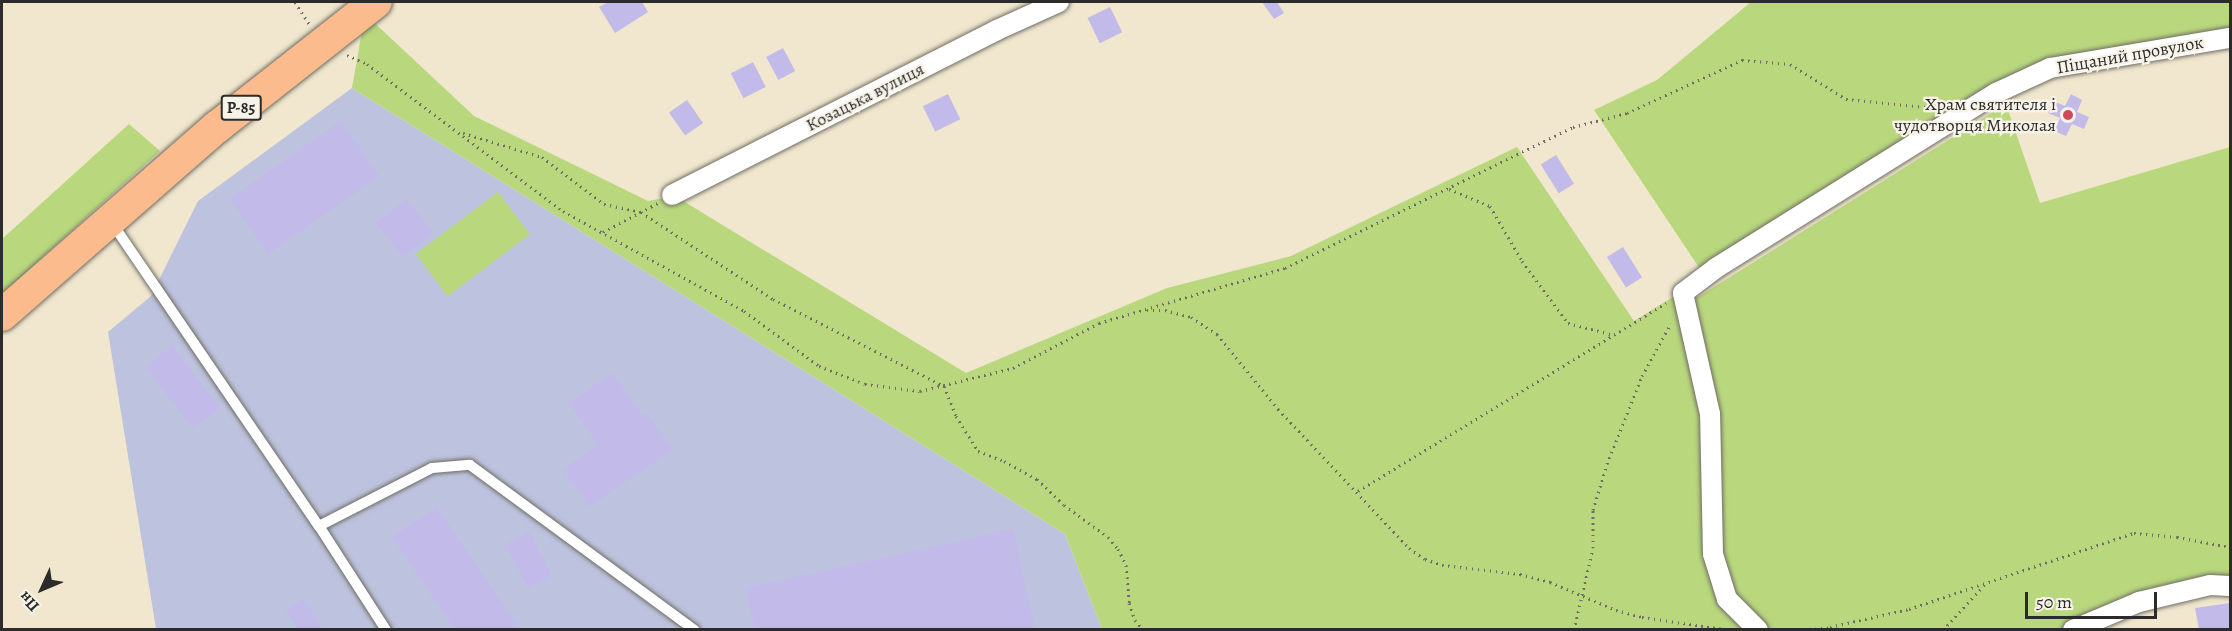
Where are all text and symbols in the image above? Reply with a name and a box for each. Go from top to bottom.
street label: Піщаний провулок [2055,31,2205,79]
street label: Козацька вулиця [802,58,928,136]
place label: Храм святителя і чудотворця Миколая [1894,94,2056,136]
road number: Р-85 [220,95,262,121]
marker: Храм святителя і чудотворця Миколая [2061,108,2075,122]
north arrow [12,559,72,619]
scale bar [2028,580,2160,618]
text: Пн [14,586,44,617]
text: 50 m [2036,590,2072,614]

